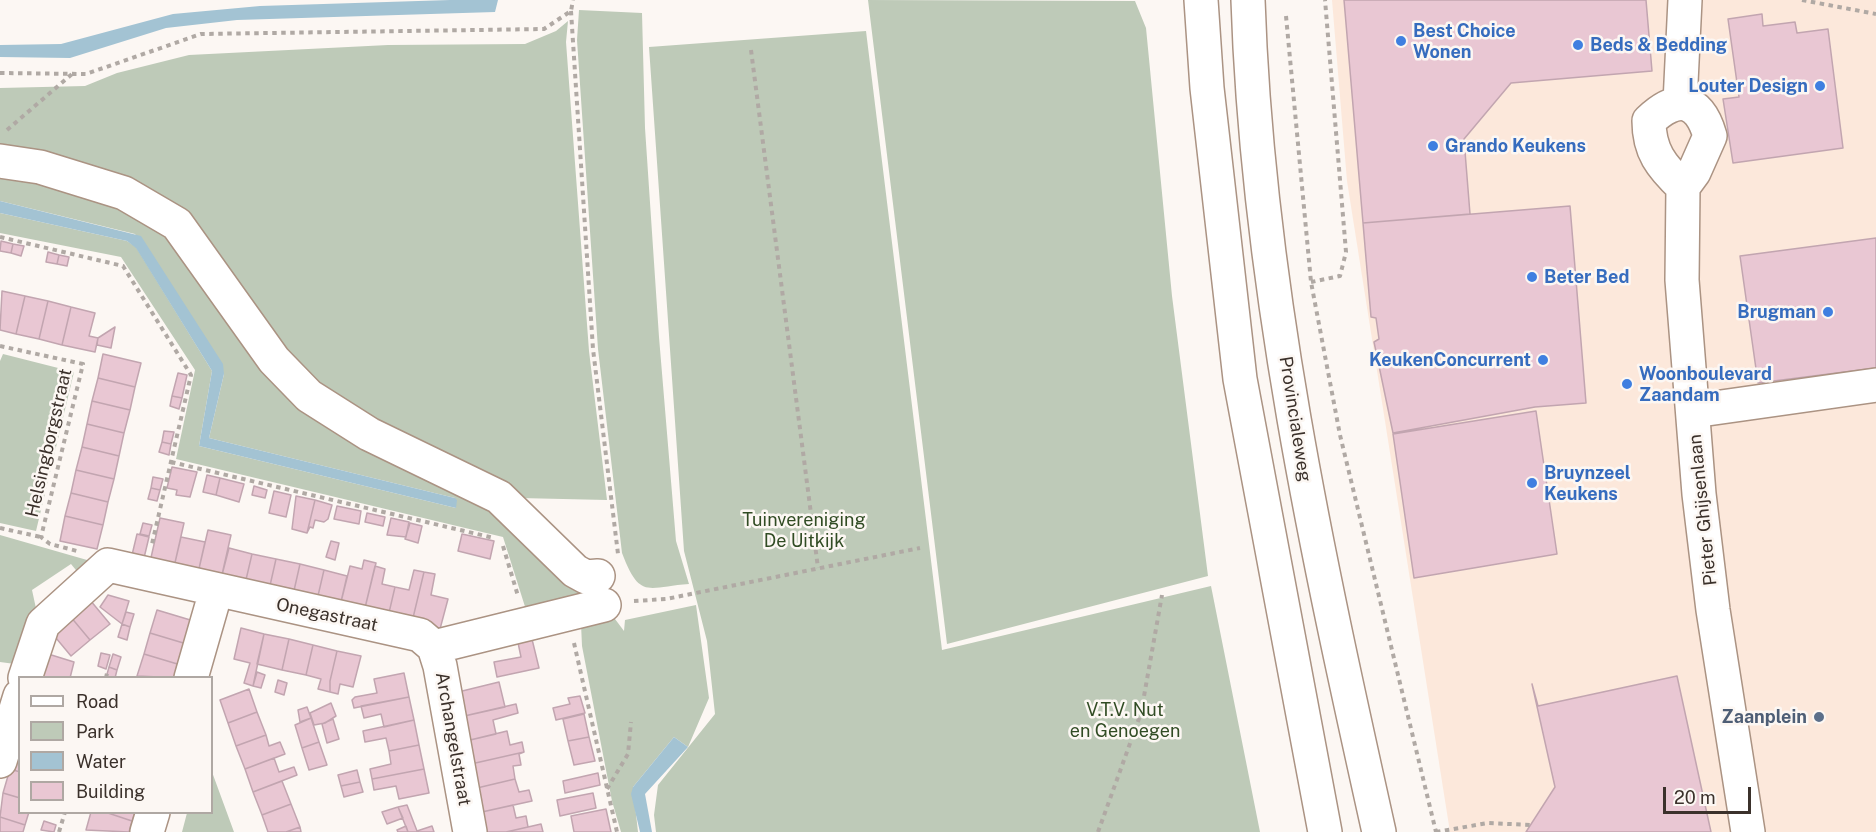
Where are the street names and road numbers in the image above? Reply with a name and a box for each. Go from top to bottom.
street label: Provincialeweg [1274,355,1316,483]
street label: Helsingborgstraat [21,367,77,519]
street label: Pieter Ghijsenlaan [1684,433,1722,587]
street label: Onegastraat [274,594,380,636]
street label: Archangelstraat [431,670,475,808]

